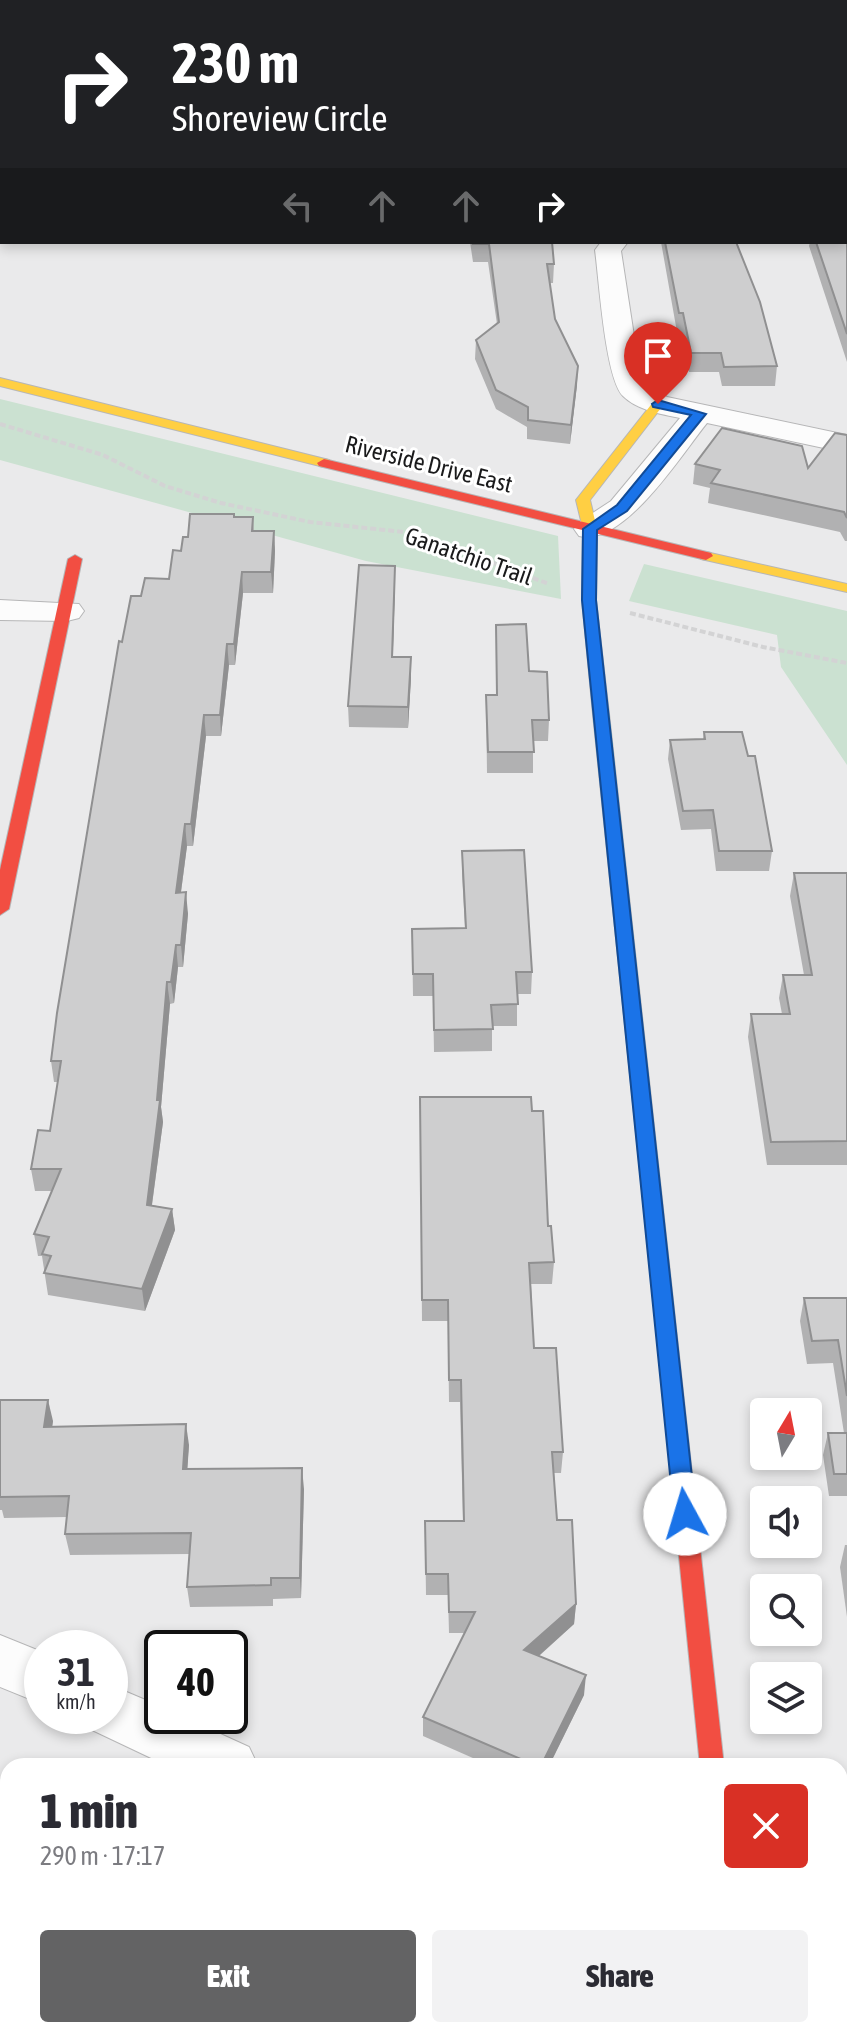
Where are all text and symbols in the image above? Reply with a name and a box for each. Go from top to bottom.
text: 230 m [172,31,299,95]
icon: right [40,32,144,136]
text: Shoreview Circle [172,97,388,139]
icon: left [276,184,320,228]
icon: ahead [360,184,404,228]
icon: ahead [444,184,488,228]
icon: right [528,184,572,228]
pin [624,322,692,404]
icon: arrive [636,334,680,378]
street label: Riverside Drive East [343,430,515,498]
street label: Ganatchio Trail [402,522,537,591]
north arrow [750,1398,822,1470]
map controls [750,1398,822,1734]
position arrow [643,1472,727,1556]
button: sound [750,1486,822,1558]
button: search [750,1574,822,1646]
speed limit sign: 40 [144,1630,248,1734]
text: 31 [57,1649,95,1694]
button: layers [750,1662,822,1734]
text: km/h [56,1690,96,1713]
text: 1 min [40,1783,138,1838]
button: close [724,1784,808,1868]
text: 290 m · 17:17 [40,1841,165,1871]
button: Exit [40,1930,416,2022]
button: Share [432,1930,808,2022]

